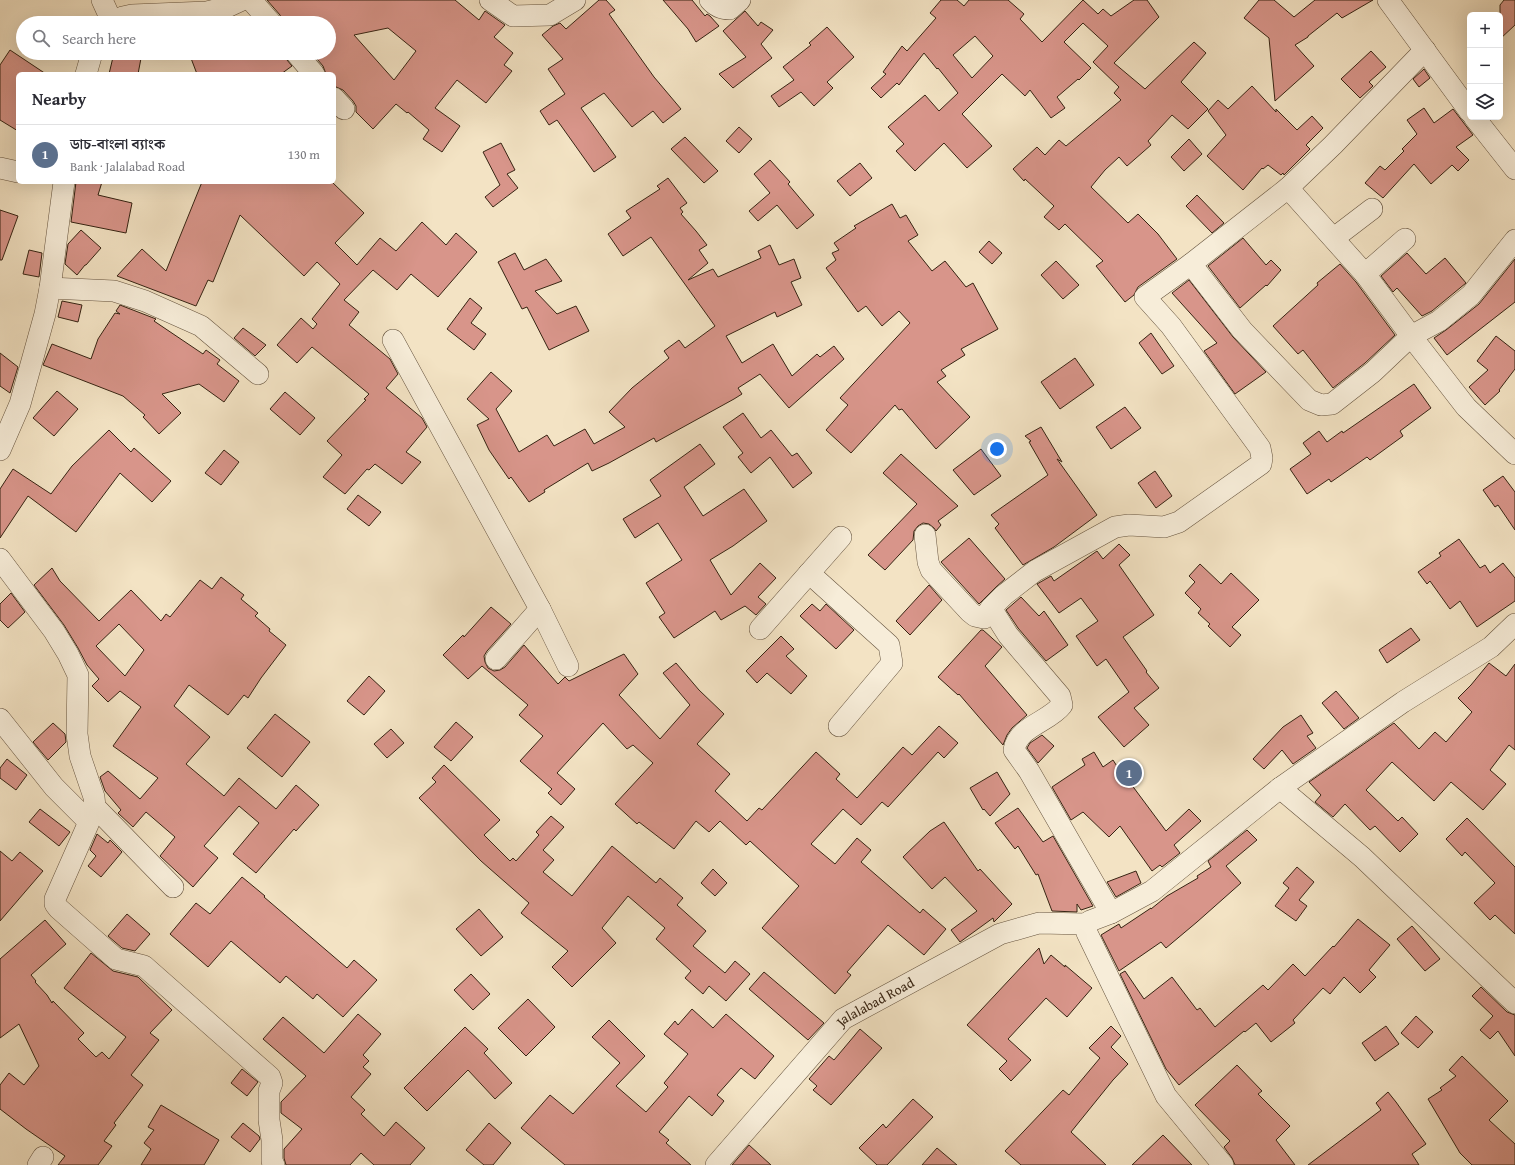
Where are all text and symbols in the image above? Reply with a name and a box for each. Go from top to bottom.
map controls [1467,12,1503,120]
button: + [1467,12,1503,48]
search box [16,16,336,60]
icon: search [30,27,52,49]
text: Search here [62,28,136,49]
button: − [1467,48,1503,84]
button: layers [1467,84,1503,120]
text: Nearby [32,86,86,111]
text: ডাচ-বাংলা ব্যাংক [70,133,165,154]
text: 1 [42,145,48,164]
text: 130 m [288,145,320,164]
text: Bank · Jalalabad Road [70,157,185,176]
your location [987,439,1007,459]
pin: 1 [1116,758,1142,788]
street label: Jalalabad Road [830,972,918,1032]

